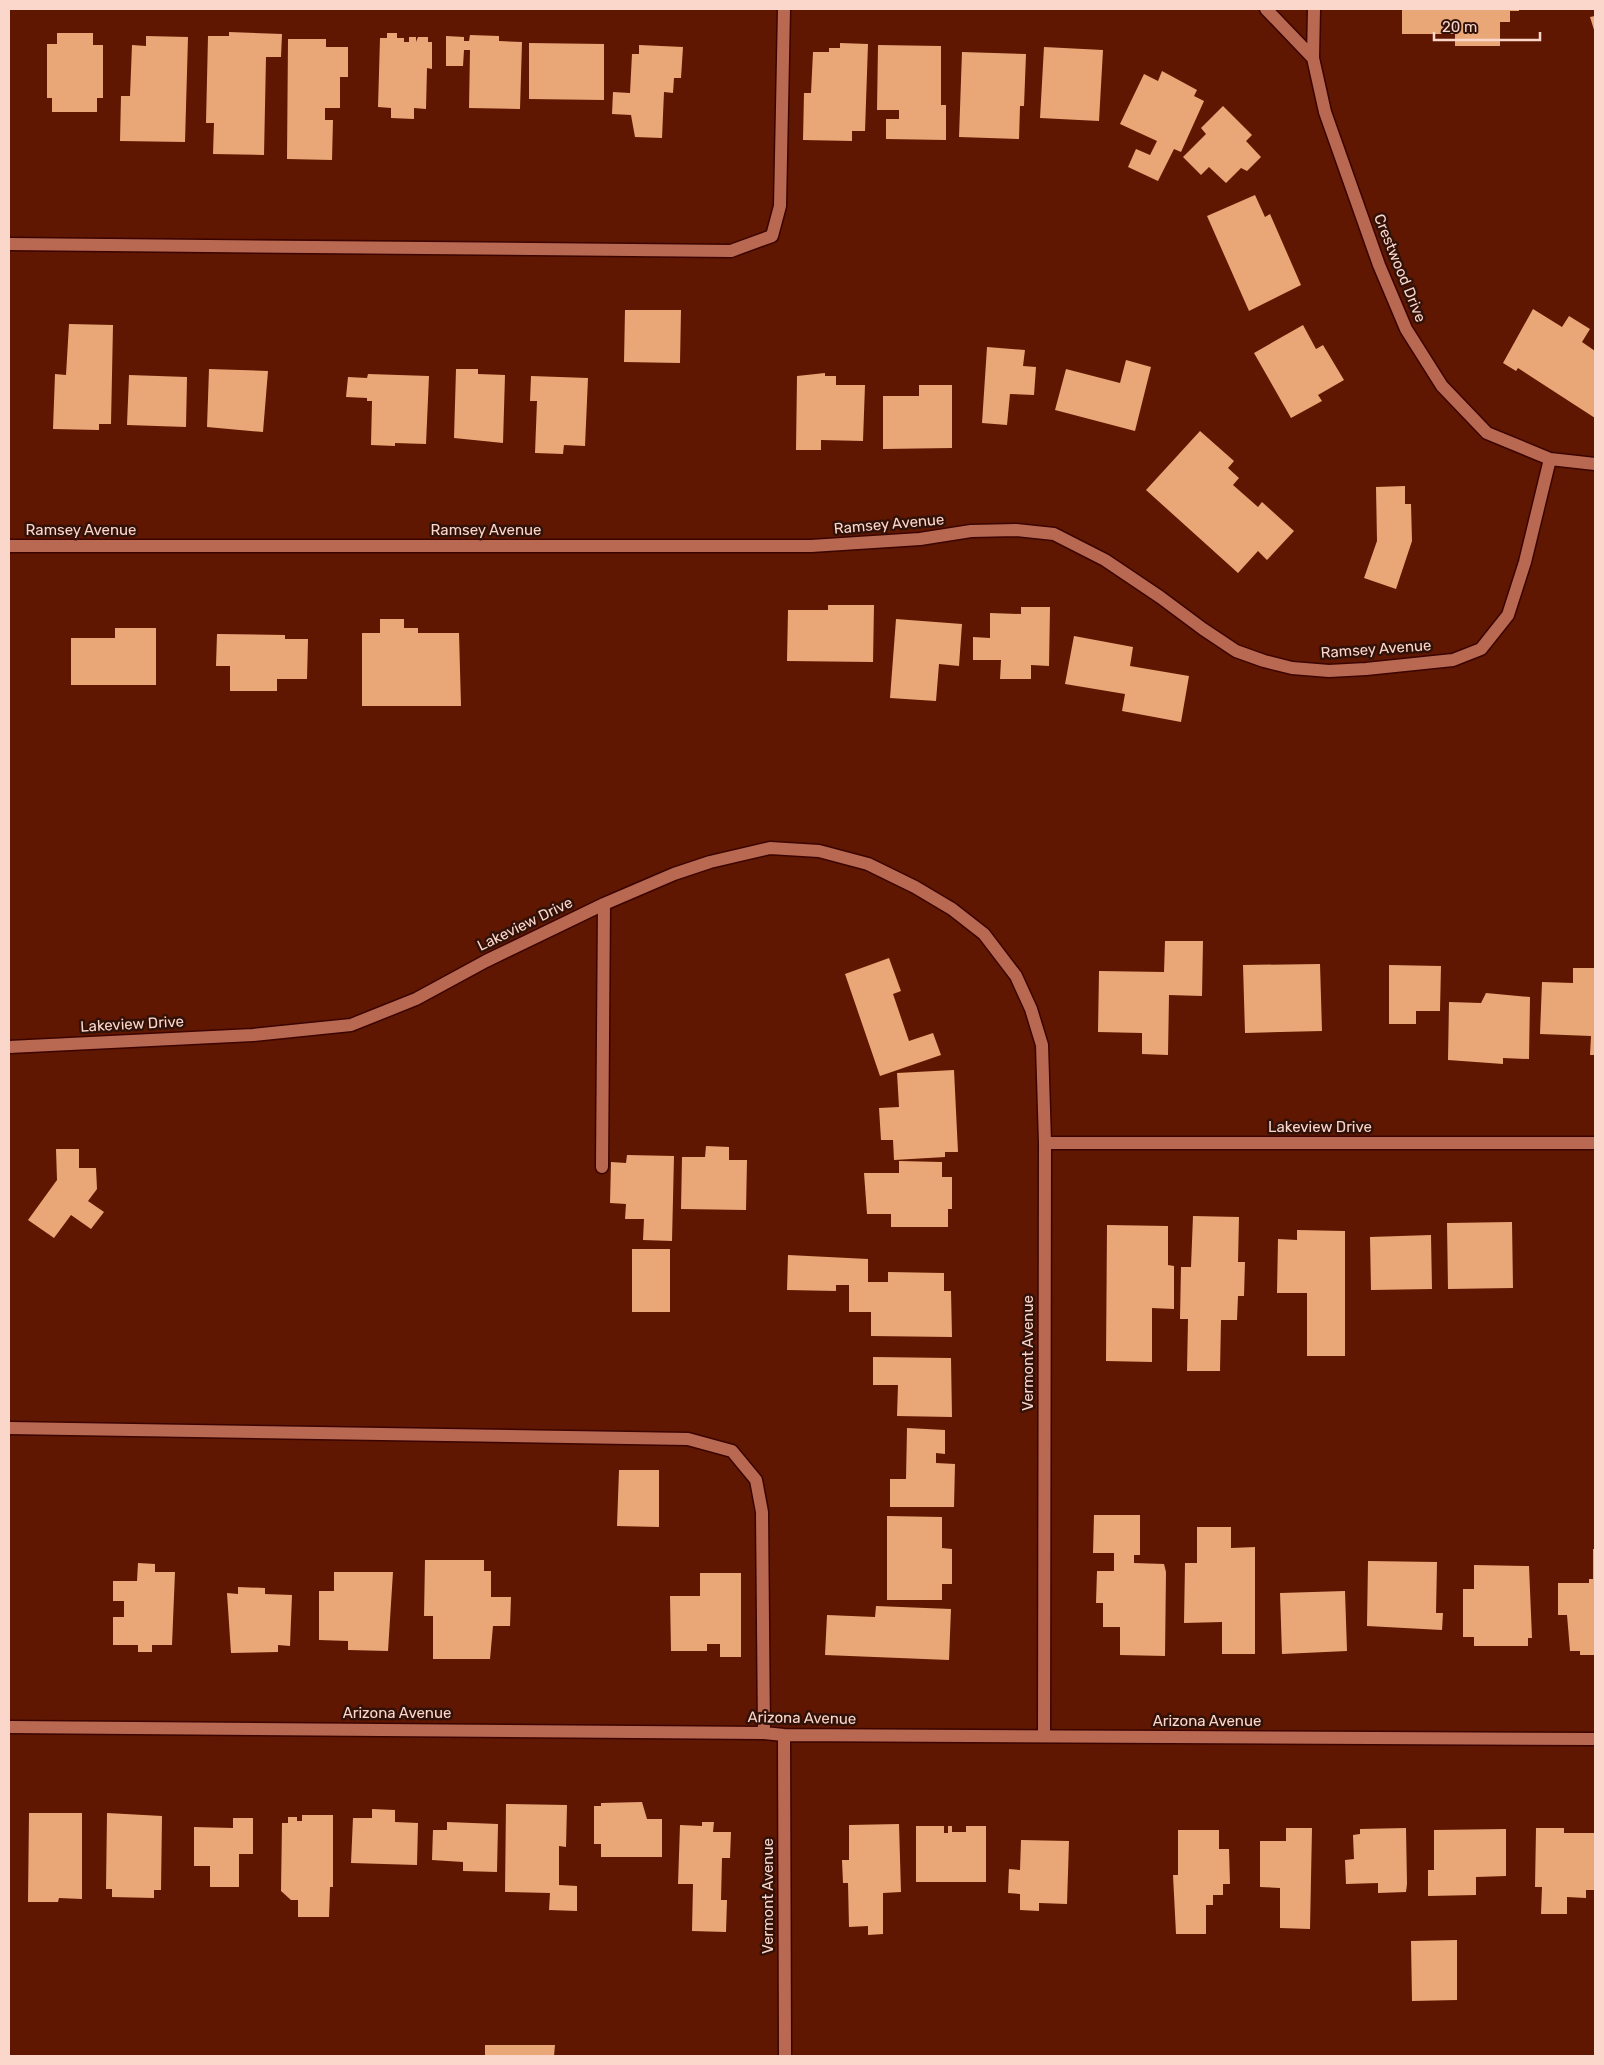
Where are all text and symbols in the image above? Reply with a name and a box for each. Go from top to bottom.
scale bar [1434,10,1540,42]
text: 20 m [1442,18,1477,36]
street label: Crestwood Drive [1370,211,1430,325]
street label: Ramsey Avenue [833,510,945,538]
street label: Ramsey Avenue [26,521,136,539]
street label: Ramsey Avenue [431,521,541,539]
street label: Ramsey Avenue [1320,636,1432,662]
street label: Lakeview Drive [474,893,576,955]
street label: Lakeview Drive [80,1012,184,1036]
street label: Lakeview Drive [1268,1118,1372,1136]
street label: Vermont Avenue [1019,1295,1037,1411]
street label: Arizona Avenue [343,1704,451,1722]
street label: Arizona Avenue [747,1708,857,1728]
street label: Arizona Avenue [1153,1712,1261,1730]
street label: Vermont Avenue [759,1838,777,1954]

